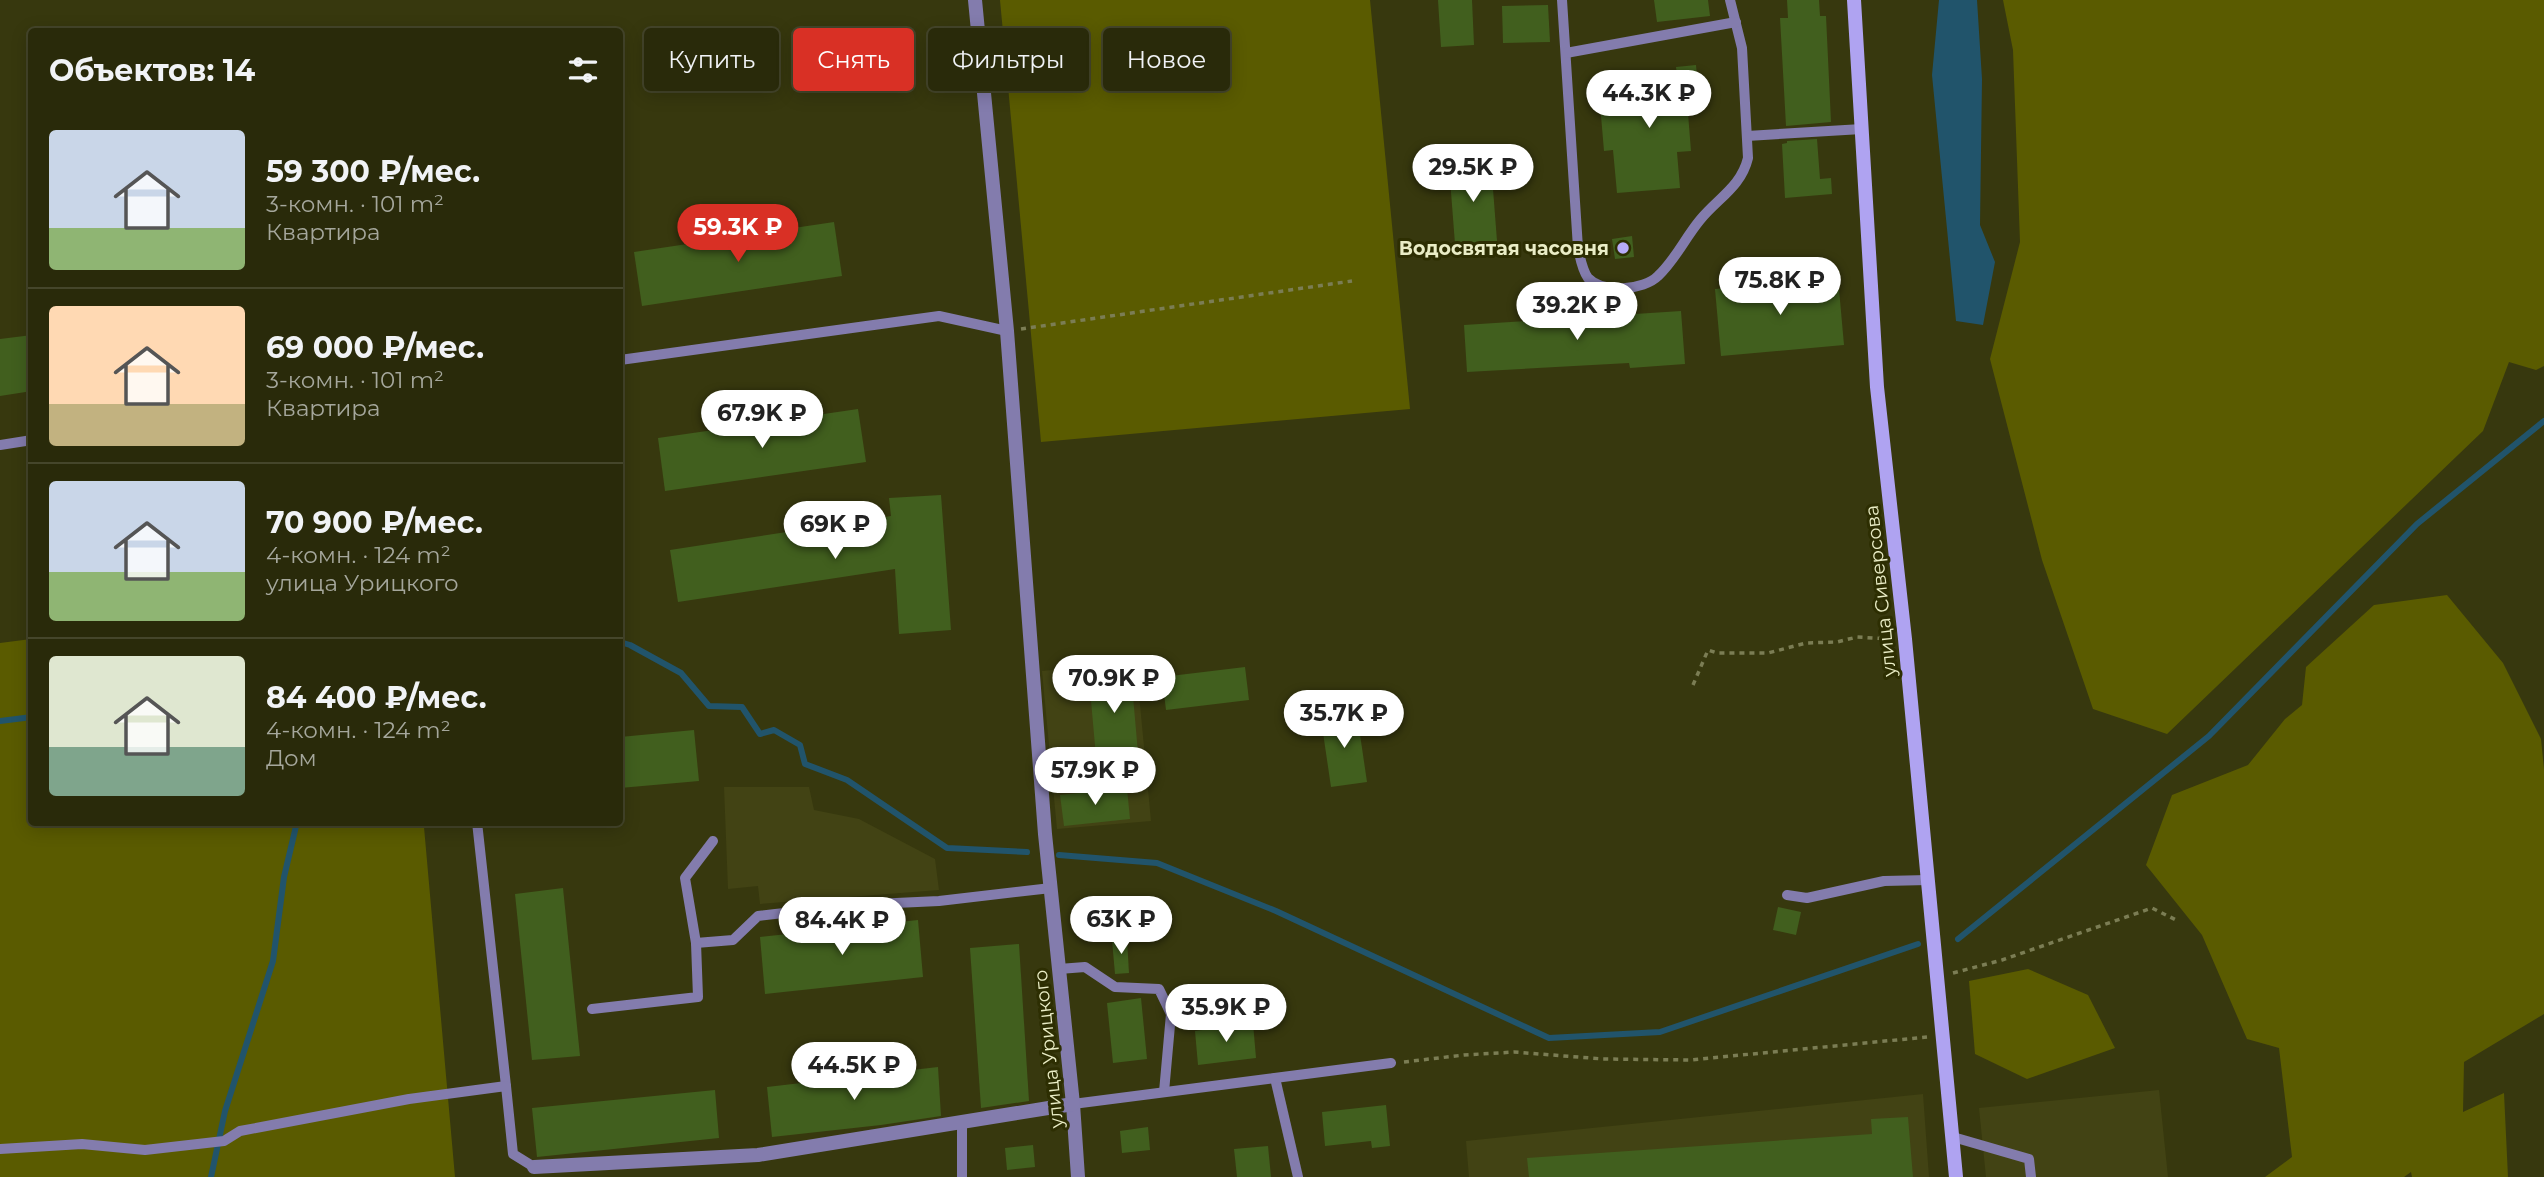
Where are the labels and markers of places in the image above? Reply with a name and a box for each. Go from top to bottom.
pin: 44.3K ₽ [1584,71,1714,130]
pin: 29.5K ₽ [1408,144,1538,204]
pin: 59.3K ₽ [673,204,803,264]
place label: Водосвятая часовня [1399,237,1609,260]
marker: Водосвятая часовня [1615,240,1631,256]
pin: 75.8K ₽ [1715,258,1845,317]
pin: 39.2K ₽ [1512,282,1642,342]
pin: 67.9K ₽ [697,391,827,450]
pin: 69K ₽ [786,502,884,561]
pin: 70.9K ₽ [1049,656,1179,715]
pin: 35.7K ₽ [1279,690,1409,750]
pin: 57.9K ₽ [1030,748,1160,807]
pin: 63K ₽ [1072,897,1170,956]
pin: 84.4K ₽ [777,898,907,957]
pin: 35.9K ₽ [1161,984,1291,1044]
pin: 44.5K ₽ [789,1042,919,1102]

